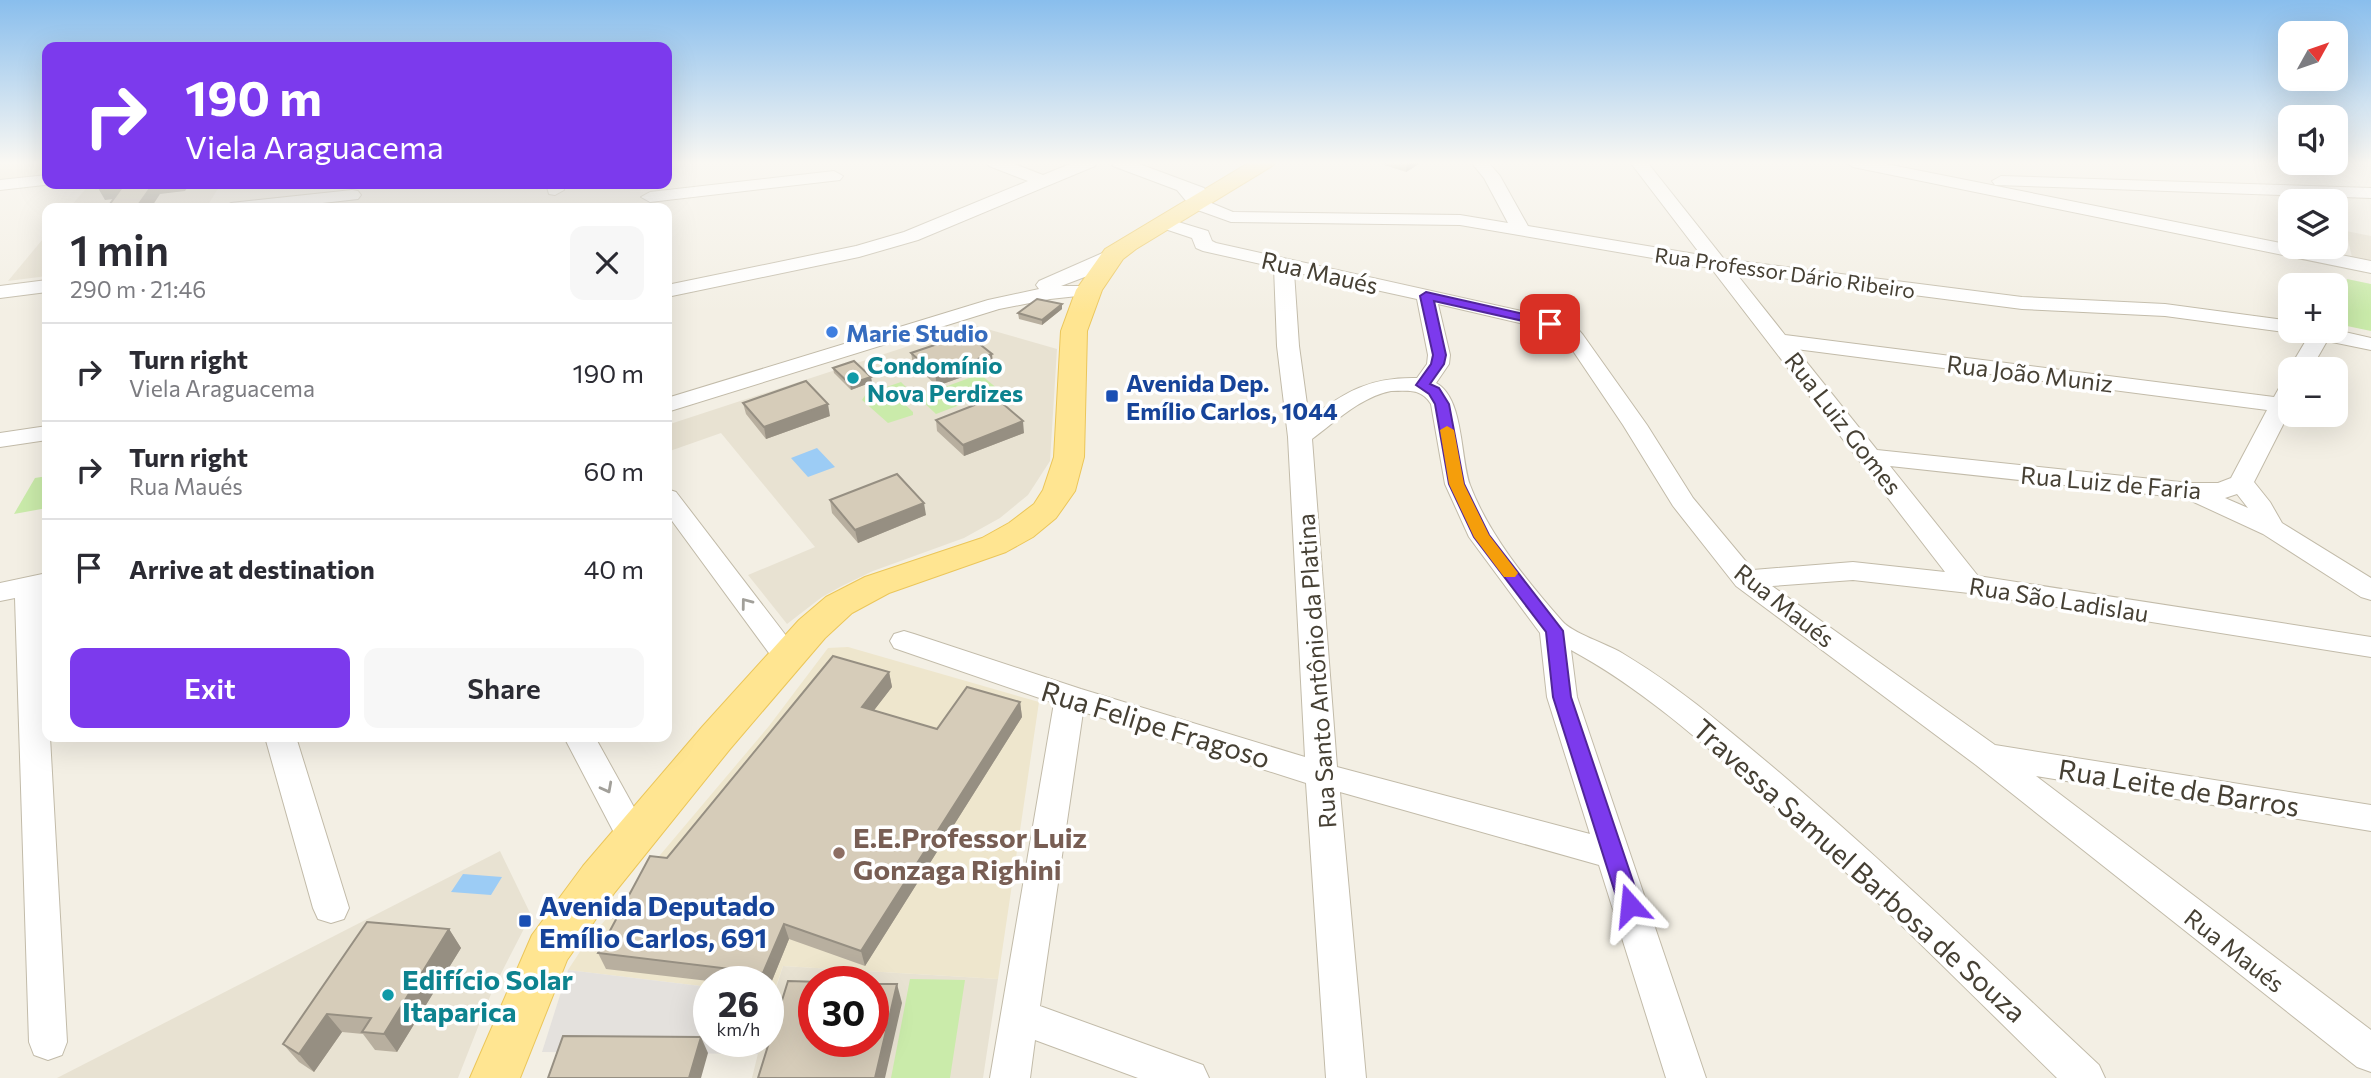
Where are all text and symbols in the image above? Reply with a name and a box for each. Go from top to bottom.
north arrow [2278,21,2348,91]
map controls [2278,21,2348,427]
text: 190 m [185,66,322,126]
icon: right [70,70,161,161]
button: sound [2278,105,2348,175]
text: Viela Araguacema [185,126,444,166]
button: layers [2278,189,2348,259]
text: 1 min [70,223,169,275]
button: close [570,226,644,300]
street label: Rua Professor Dário Ribeiro [1653,241,1917,303]
street label: Rua Maués [1259,245,1381,299]
button: + [2278,273,2348,343]
text: 290 m · 21:46 [70,275,206,303]
pin [1520,294,1580,354]
icon: arrive [1531,305,1569,343]
place label: Marie Studio [846,318,988,347]
marker: Marie Studio [824,324,840,340]
text: Turn right [129,343,248,374]
street label: Rua Luiz Gomes [1779,346,1909,500]
street label: Rua João Muniz [1945,348,2115,398]
place label: Condomínio Nova Perdizes [867,350,1023,407]
icon: right [70,353,108,391]
text: 190 m [572,357,644,388]
button: − [2278,357,2348,427]
place label: Avenida Dep. Emílio Carlos, 1044 [1126,368,1338,425]
marker: Condomínio Nova Perdizes [845,370,861,386]
text: Viela Araguacema [129,374,315,402]
marker: Avenida Dep. Emílio Carlos, 1044 [1104,388,1120,404]
text: Turn right [129,441,248,472]
icon: right [70,451,108,489]
text: 60 m [584,455,644,486]
street label: Rua Luiz de Faria [2019,460,2203,504]
text: Rua Maués [129,472,243,500]
street label: Rua Santo Antônio da Platina [1291,513,1341,829]
icon: arrive [70,549,108,587]
text: Arrive at destination [129,553,375,584]
text: 40 m [584,553,644,584]
street label: Rua Maués [1729,557,1841,653]
street label: Rua São Ladislau [1967,571,2151,627]
one-way arrow [742,598,754,610]
button: Exit [70,648,350,728]
button: Share [364,648,644,728]
street label: Rua Felipe Fragoso [1037,673,1275,775]
street label: Travessa Samuel Barbosa de Souza [1686,711,2034,1029]
street label: Rua Leite de Barros [2056,751,2302,823]
one-way arrow [598,780,612,793]
place label: E.E.Professor Luiz Gonzaga Righini [853,820,1087,886]
marker: E.E.Professor Luiz Gonzaga Righini [831,845,847,861]
position arrow [1593,868,1667,942]
place label: Avenida Deputado Emílio Carlos, 691 [539,888,775,954]
street label: Rua Maués [2179,902,2291,998]
marker: Avenida Deputado Emílio Carlos, 691 [517,913,533,929]
place label: Edifício Solar Itaparica [402,962,574,1028]
speed limit sign: 30 [798,966,889,1057]
text: 26 [718,981,759,1024]
marker: Edifício Solar Itaparica [380,987,396,1003]
text: km/h [717,1018,760,1040]

